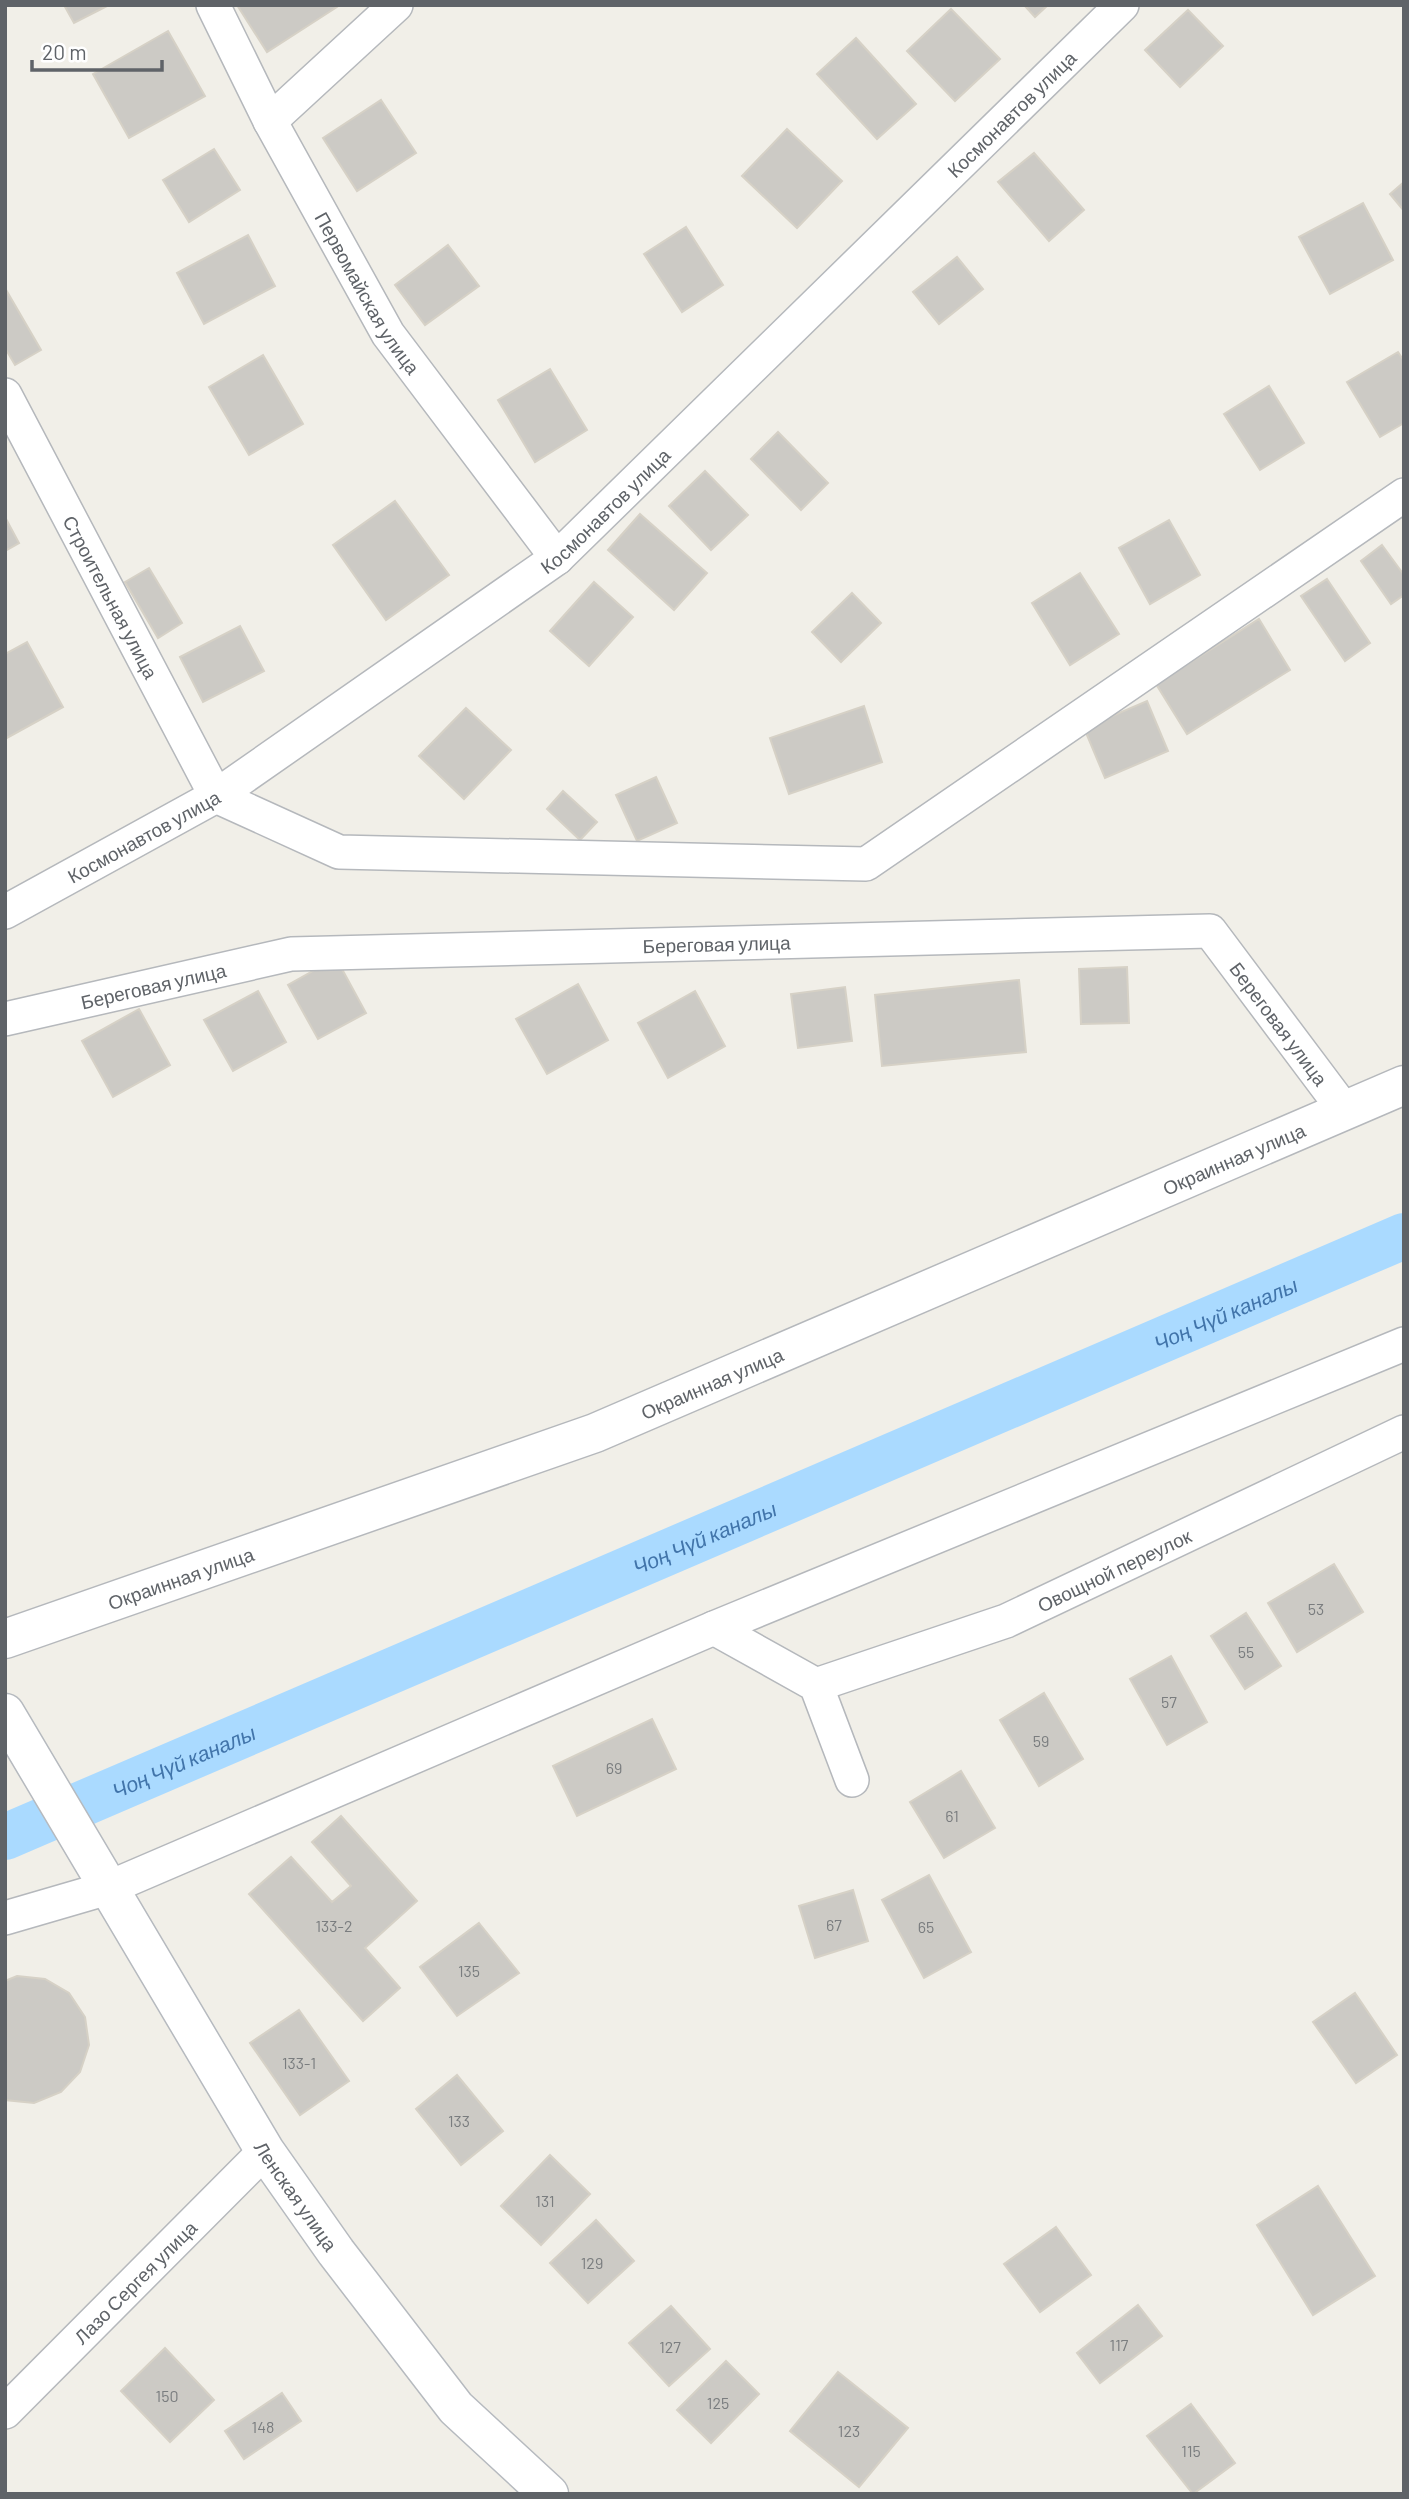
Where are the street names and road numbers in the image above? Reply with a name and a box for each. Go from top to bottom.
street label: Космонавтов улица [942,45,1080,182]
street label: Первомайская улица [311,208,426,378]
street label: Космонавтов улица [536,443,675,578]
street label: Строительная улица [59,511,164,683]
street label: Космонавтов улица [63,784,224,887]
street label: Береговая улица [642,930,791,957]
street label: Береговая улица [1226,957,1333,1090]
street label: Береговая улица [78,958,228,1013]
street label: Окраинная улица [1159,1117,1309,1199]
street label: Окраинная улица [637,1342,787,1424]
street label: Овощной переулок [1033,1523,1195,1616]
street label: Окраинная улица [105,1541,257,1614]
street label: Ленская улица [250,2137,343,2255]
street label: Лазо Сергея улица [69,2215,201,2348]

